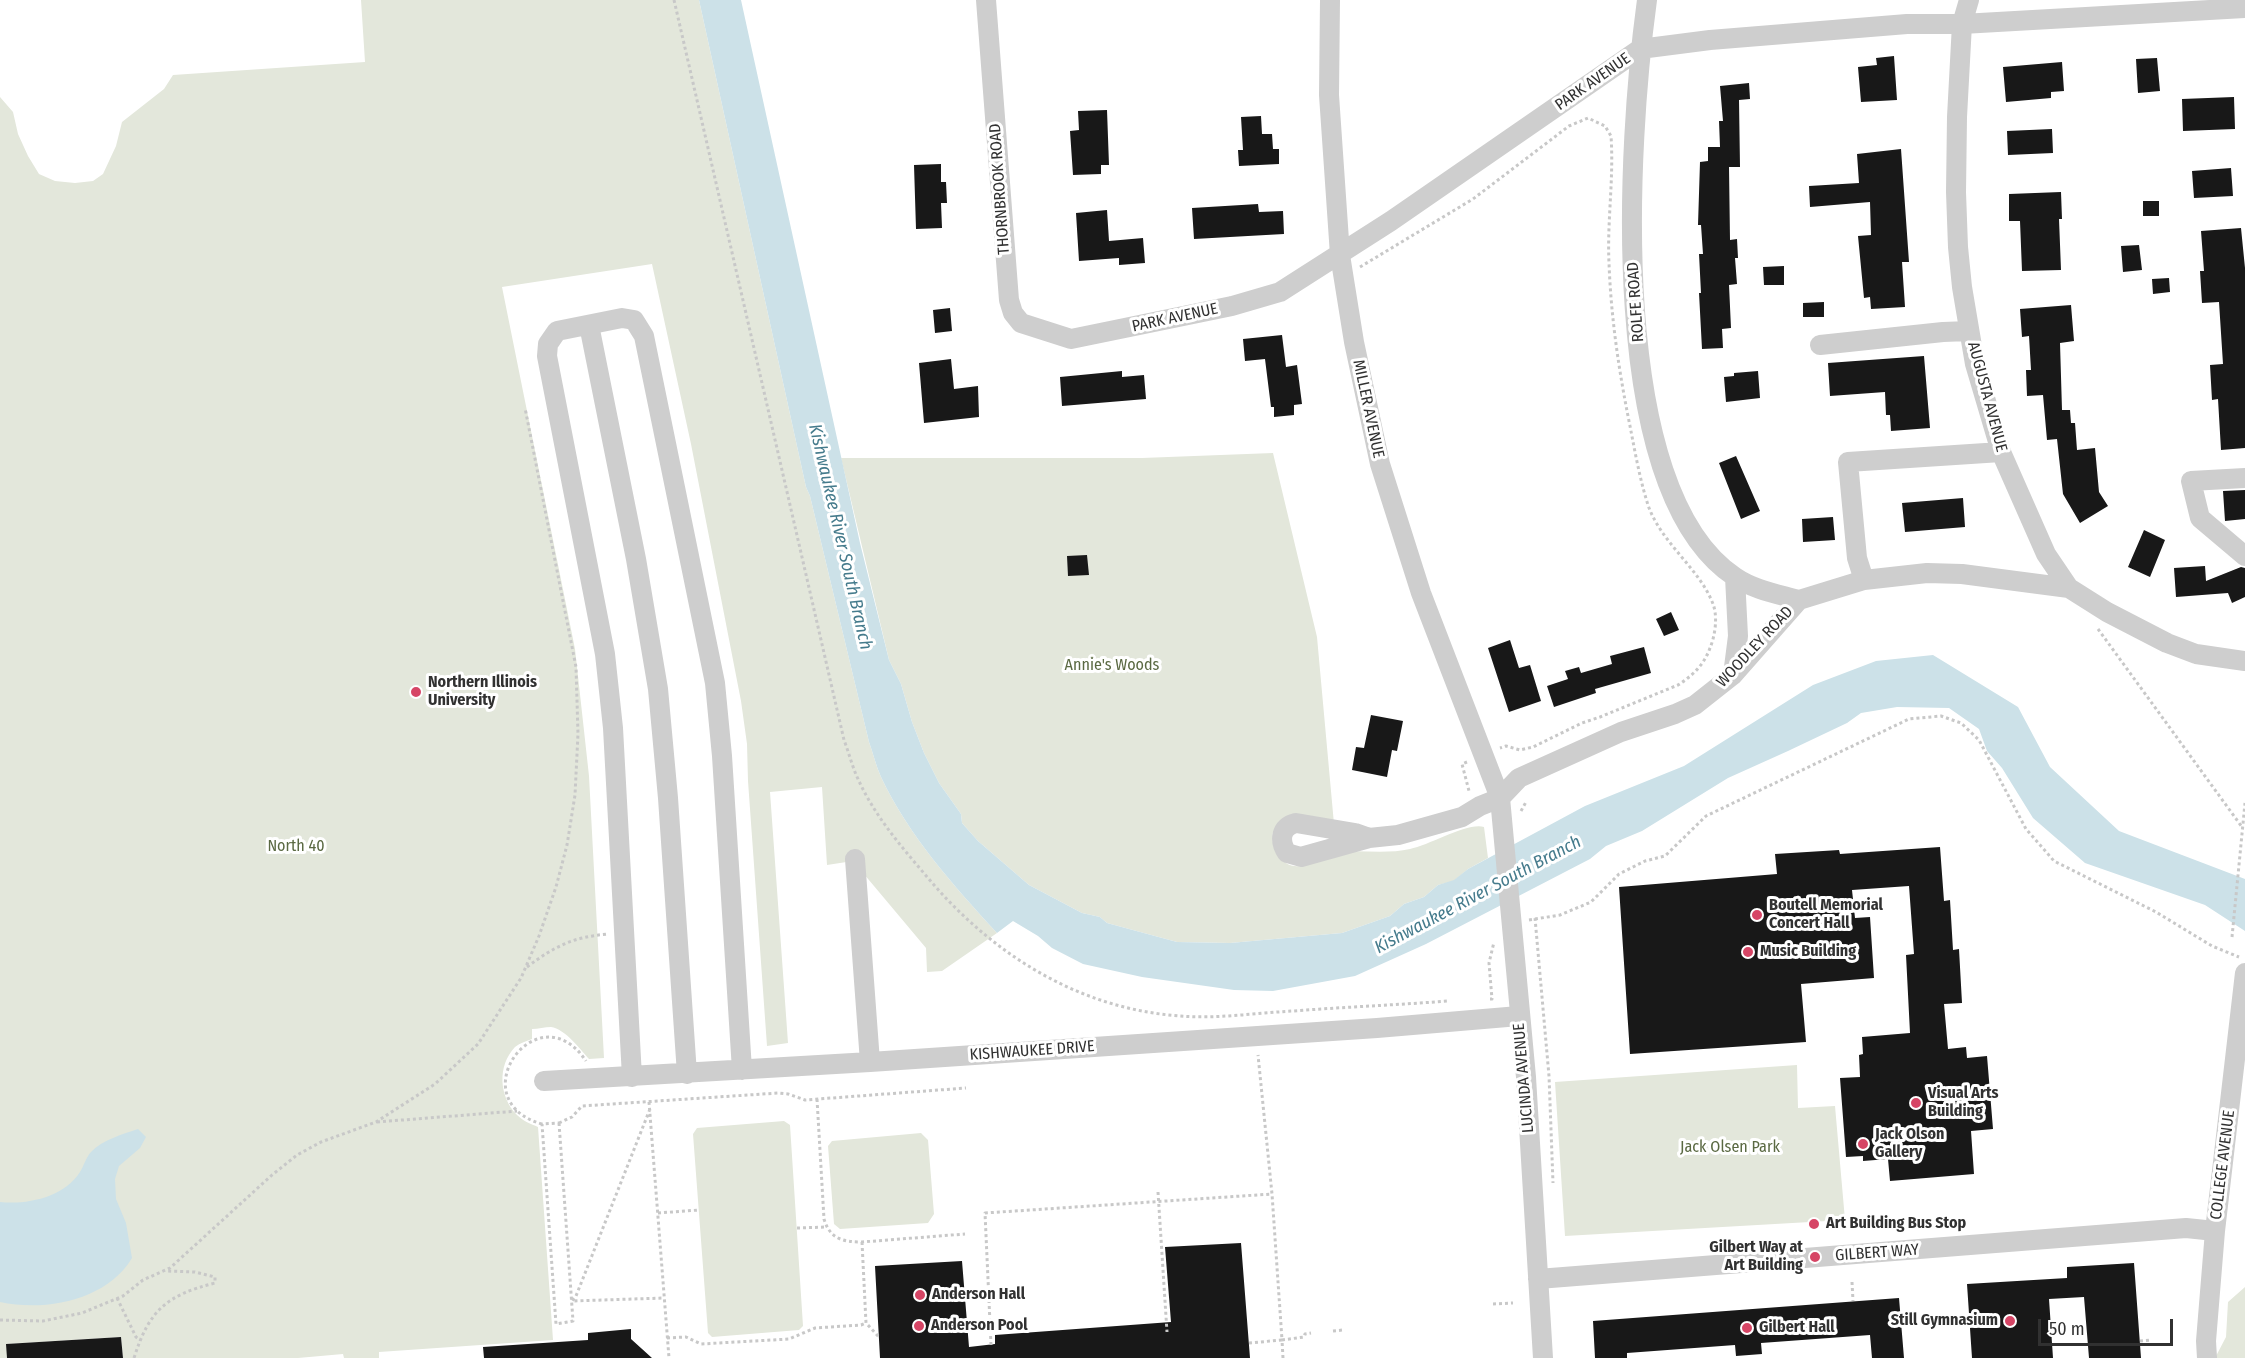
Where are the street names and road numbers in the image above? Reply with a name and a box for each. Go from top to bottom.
street label: PARK AVENUE [1552,49,1634,115]
street label: THORNBROOK ROAD [986,123,1014,255]
street label: ROLFE ROAD [1624,261,1648,343]
street label: PARK AVENUE [1130,300,1220,336]
street label: AUGUSTA AVENUE [1963,340,2011,454]
street label: MILLER AVENUE [1348,358,1388,460]
street label: WOODLEY ROAD [1713,602,1797,692]
street label: LUCINDA AVENUE [1510,1022,1538,1134]
street label: KISHWAUKEE DRIVE [969,1037,1095,1065]
street label: COLLEGE AVENUE [2207,1109,2239,1221]
street label: GILBERT WAY [1835,1240,1919,1266]

